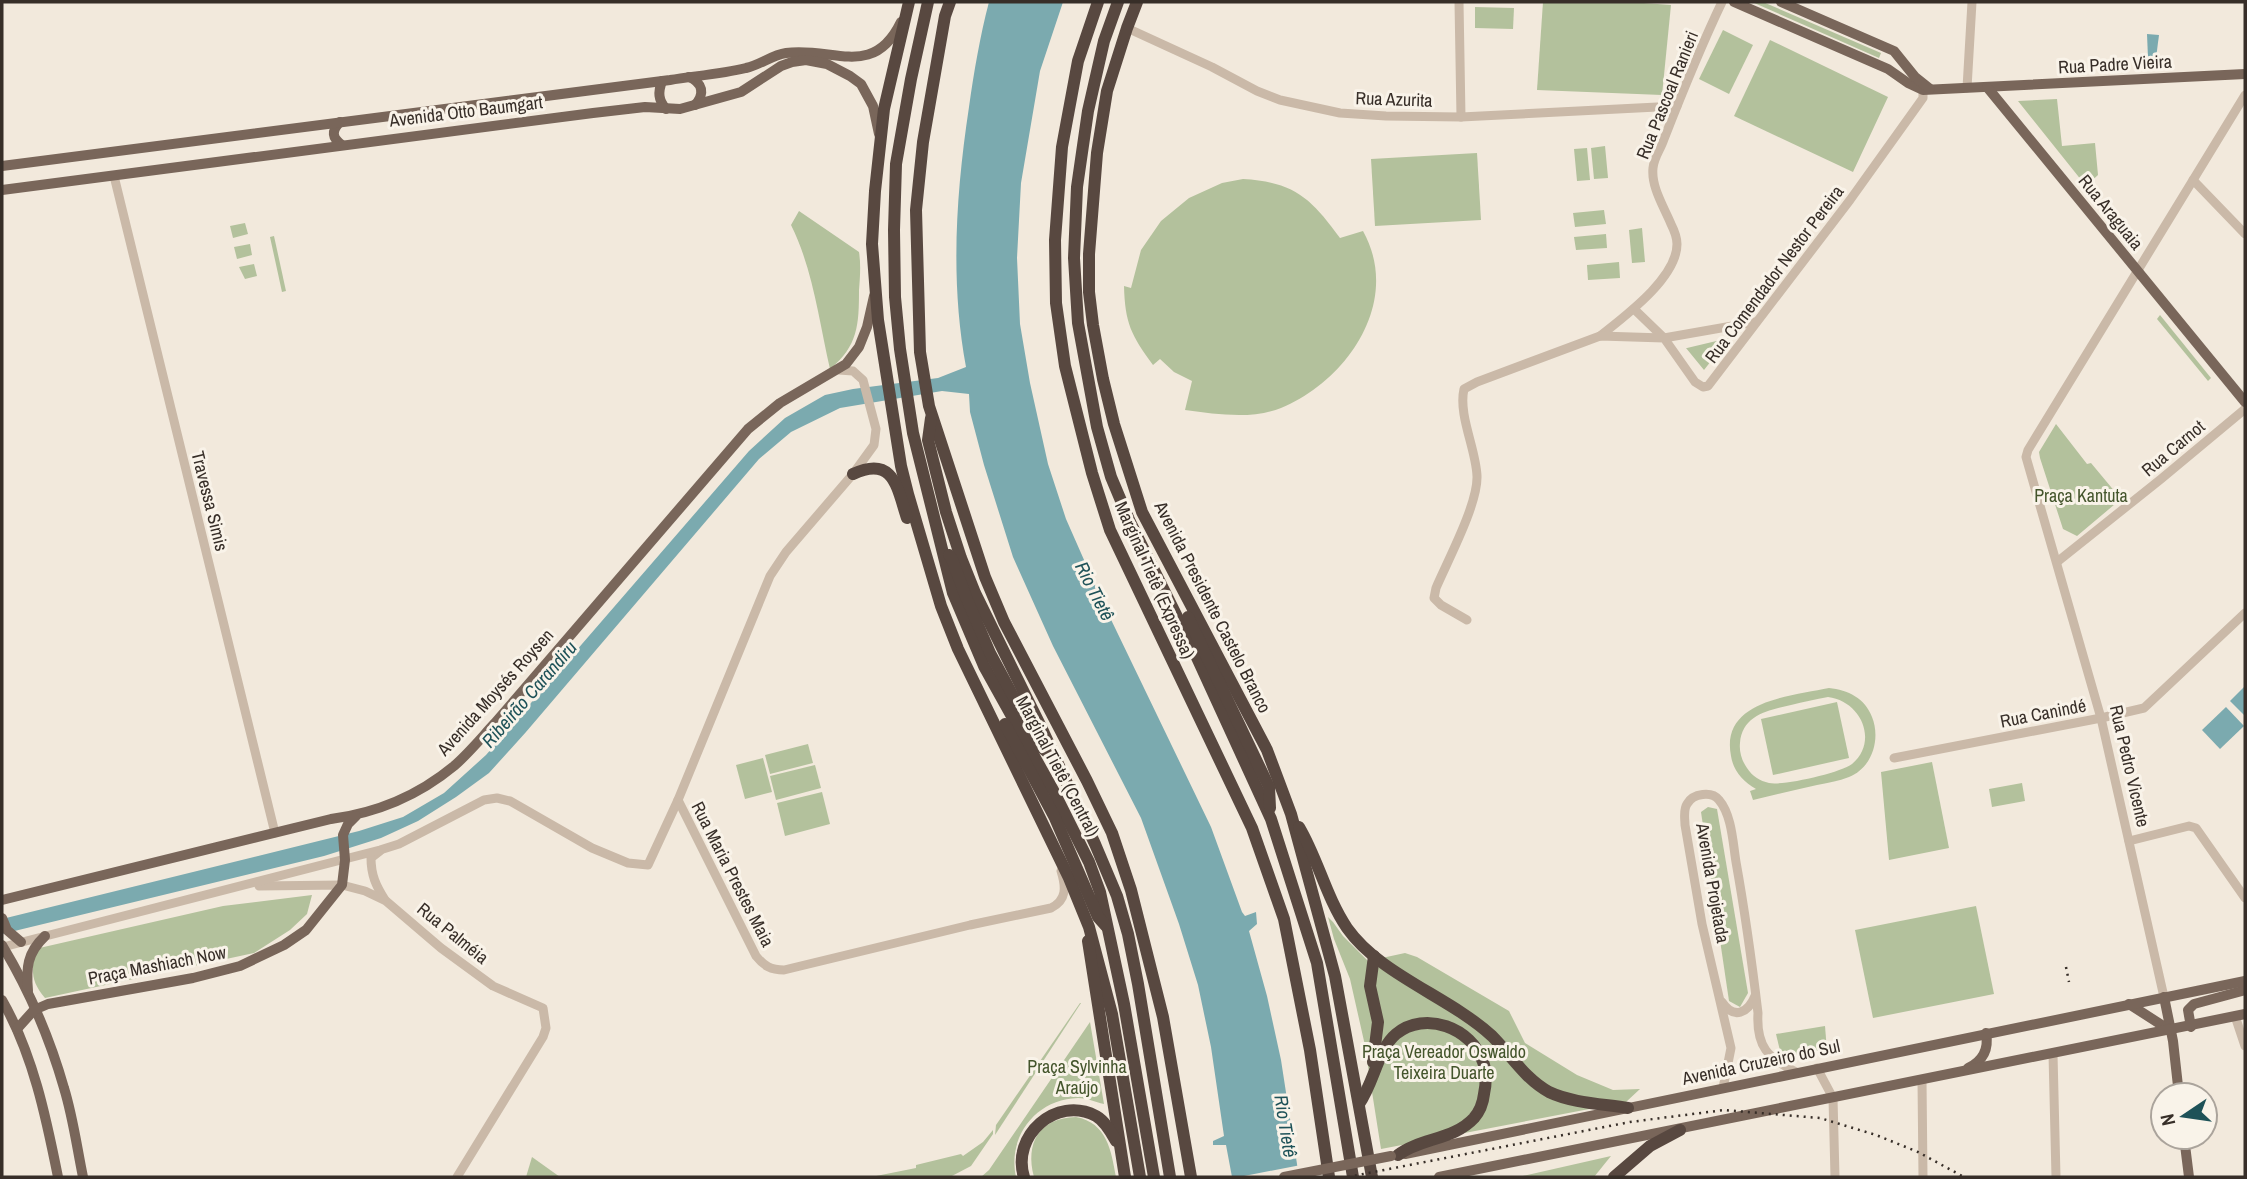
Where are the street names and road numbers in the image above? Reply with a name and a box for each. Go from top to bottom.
street label: Rua Pascoal Ranieri [1630,27,1704,163]
street label: Rua Padre Vieira [2058,49,2172,79]
street label: Rua Azurita [1355,85,1433,113]
street label: Avenida Otto Baumgart [387,89,544,133]
street label: Rua Araguaia [2073,169,2149,255]
street label: Rua Comendador Nestor Pereira [1699,180,1849,368]
street label: Rua Carnot [2136,414,2210,482]
street label: Travessa Simis [186,448,234,554]
street label: Avenida Presidente Castelo Branco [1148,496,1277,717]
street label: Marginal Tietê (Expressa) [1109,497,1201,663]
street label: Avenida Moysés Roysen [431,623,559,762]
street label: Marginal Tietê (Central) [1010,691,1106,841]
street label: Rua Canindé [1998,692,2088,734]
street label: Rua Pedro Vicente [2104,703,2156,829]
street label: Rua Maria Prestes Maia [686,797,780,951]
street label: Avenida Projetada [1690,820,1736,945]
street label: Rua Palméia [412,896,494,970]
street label: Praça Mashiach Now [86,939,229,991]
street label: Avenida Cruzeiro do Sul [1679,1033,1842,1091]

